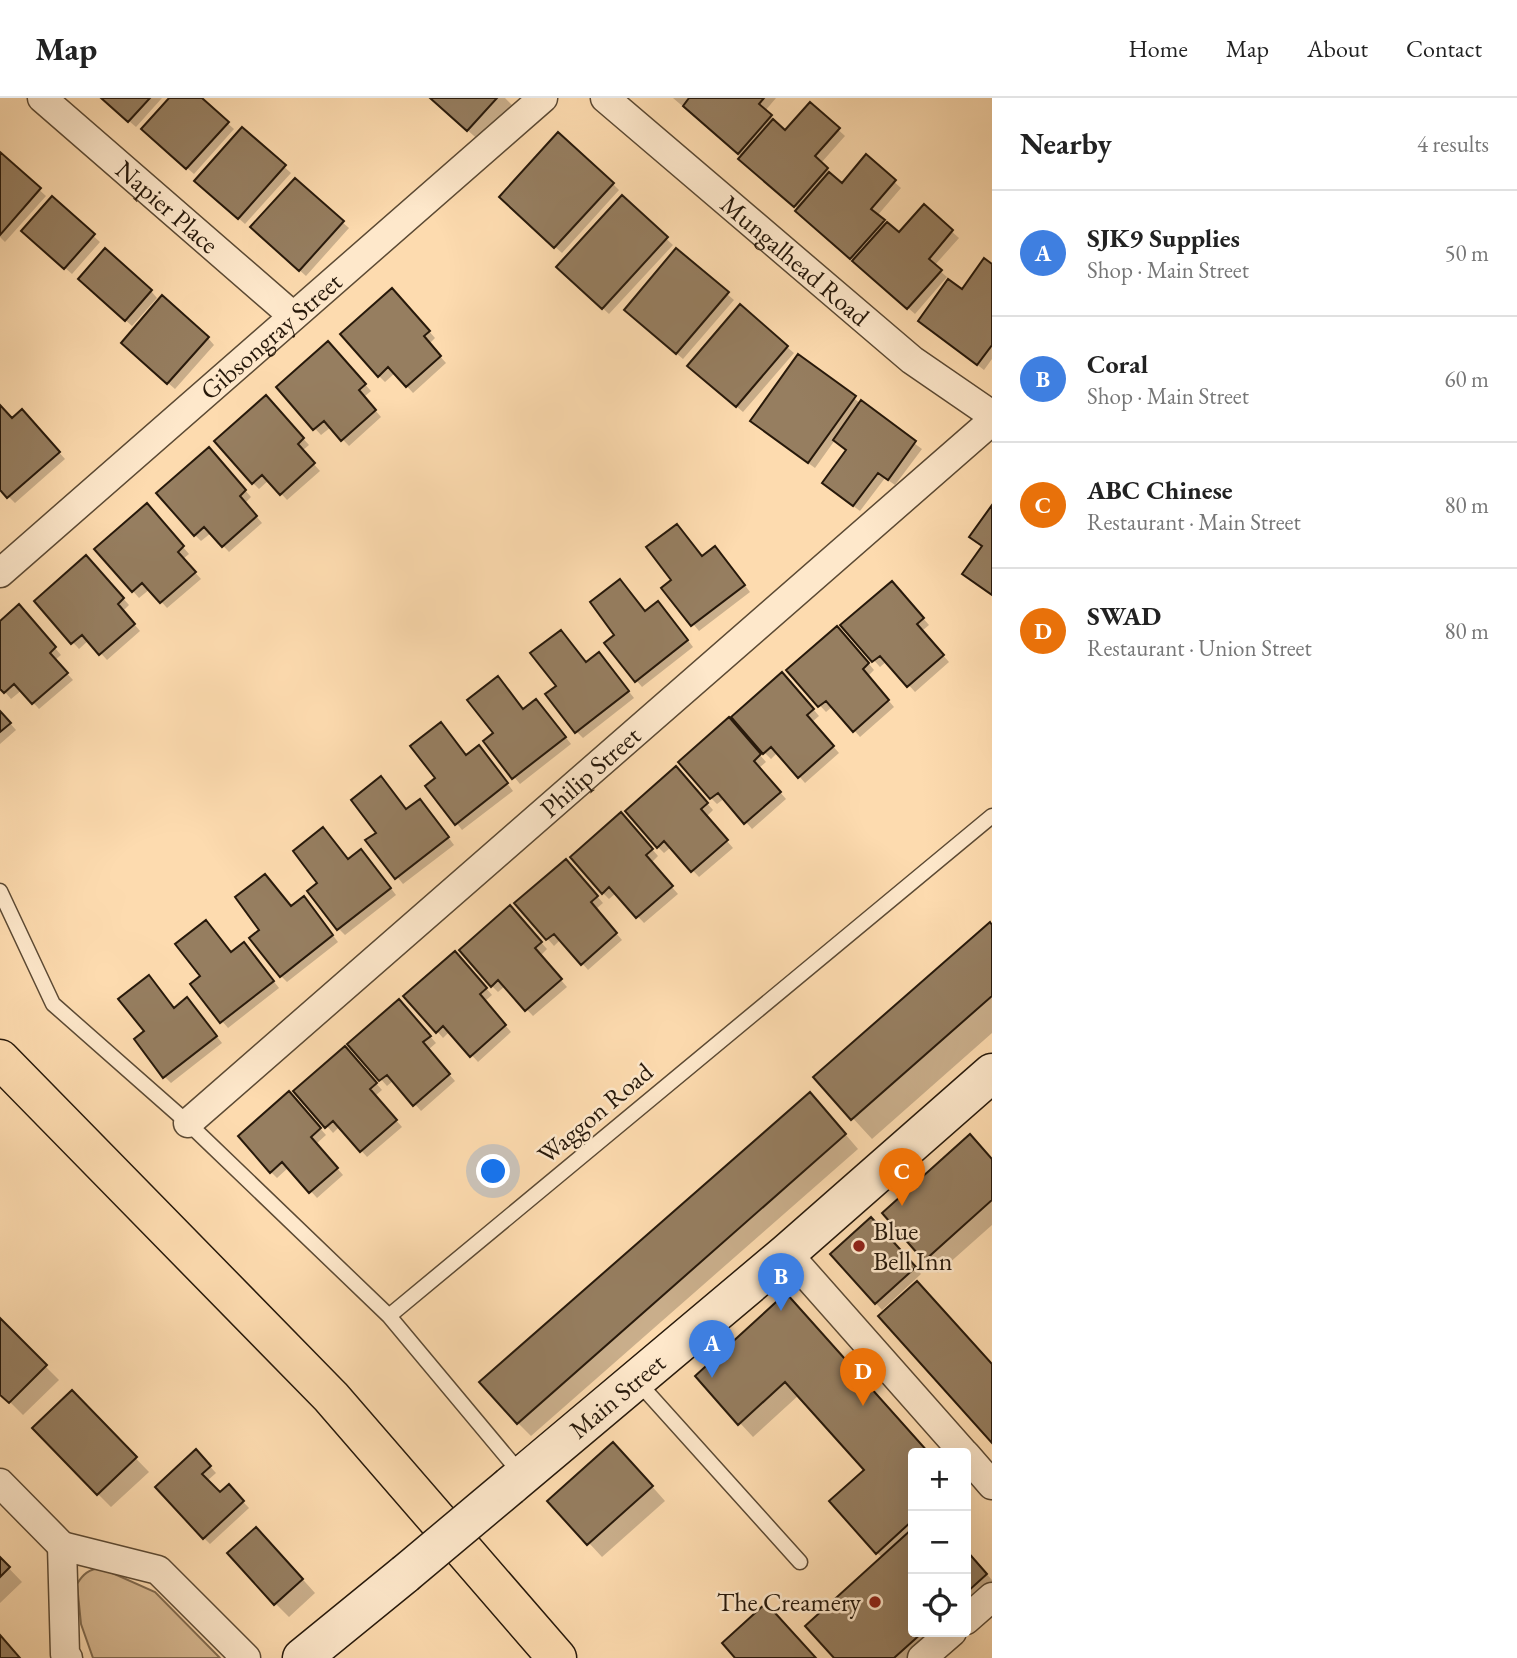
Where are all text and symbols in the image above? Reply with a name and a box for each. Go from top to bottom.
text: Map [35,27,97,70]
text: Home [1128,33,1188,64]
text: Map [1226,33,1269,64]
text: About [1307,33,1368,64]
text: Contact [1406,33,1482,64]
text: Nearby [1020,124,1112,163]
text: 4 results [1417,129,1489,159]
street label: Napier Place [109,153,226,261]
street label: Mungalhead Road [714,187,877,334]
text: SJK9 Supplies [1087,221,1240,255]
text: A [1035,238,1051,268]
text: 50 m [1444,238,1489,268]
text: Shop · Main Street [1087,255,1249,285]
street label: Gibsongray Street [193,265,349,407]
text: Coral [1087,347,1148,381]
text: B [1036,364,1050,394]
text: 60 m [1444,364,1489,394]
text: Shop · Main Street [1087,381,1249,411]
text: ABC Chinese [1087,473,1233,507]
text: C [1035,490,1051,520]
text: 80 m [1444,490,1489,520]
text: Restaurant · Main Street [1087,507,1301,537]
text: SWAD [1087,599,1161,633]
text: D [1034,616,1052,646]
text: 80 m [1444,616,1489,646]
text: Restaurant · Union Street [1087,633,1312,663]
street label: Philip Street [533,719,648,825]
street label: Waggon Road [530,1054,660,1171]
pin: C [879,1148,925,1206]
your location [476,1154,510,1188]
place label: Blue Bell Inn [873,1214,953,1278]
marker: Blue Bell Inn [851,1238,867,1254]
pin: B [758,1253,804,1311]
pin: A [689,1320,735,1378]
street label: Main Street [562,1346,672,1446]
pin: D [840,1348,886,1406]
map controls [908,1448,971,1637]
button: + [908,1448,971,1511]
button: − [908,1511,971,1574]
button: locate [908,1574,971,1637]
place label: The Creamery [717,1585,862,1619]
marker: The Creamery [867,1594,883,1610]

